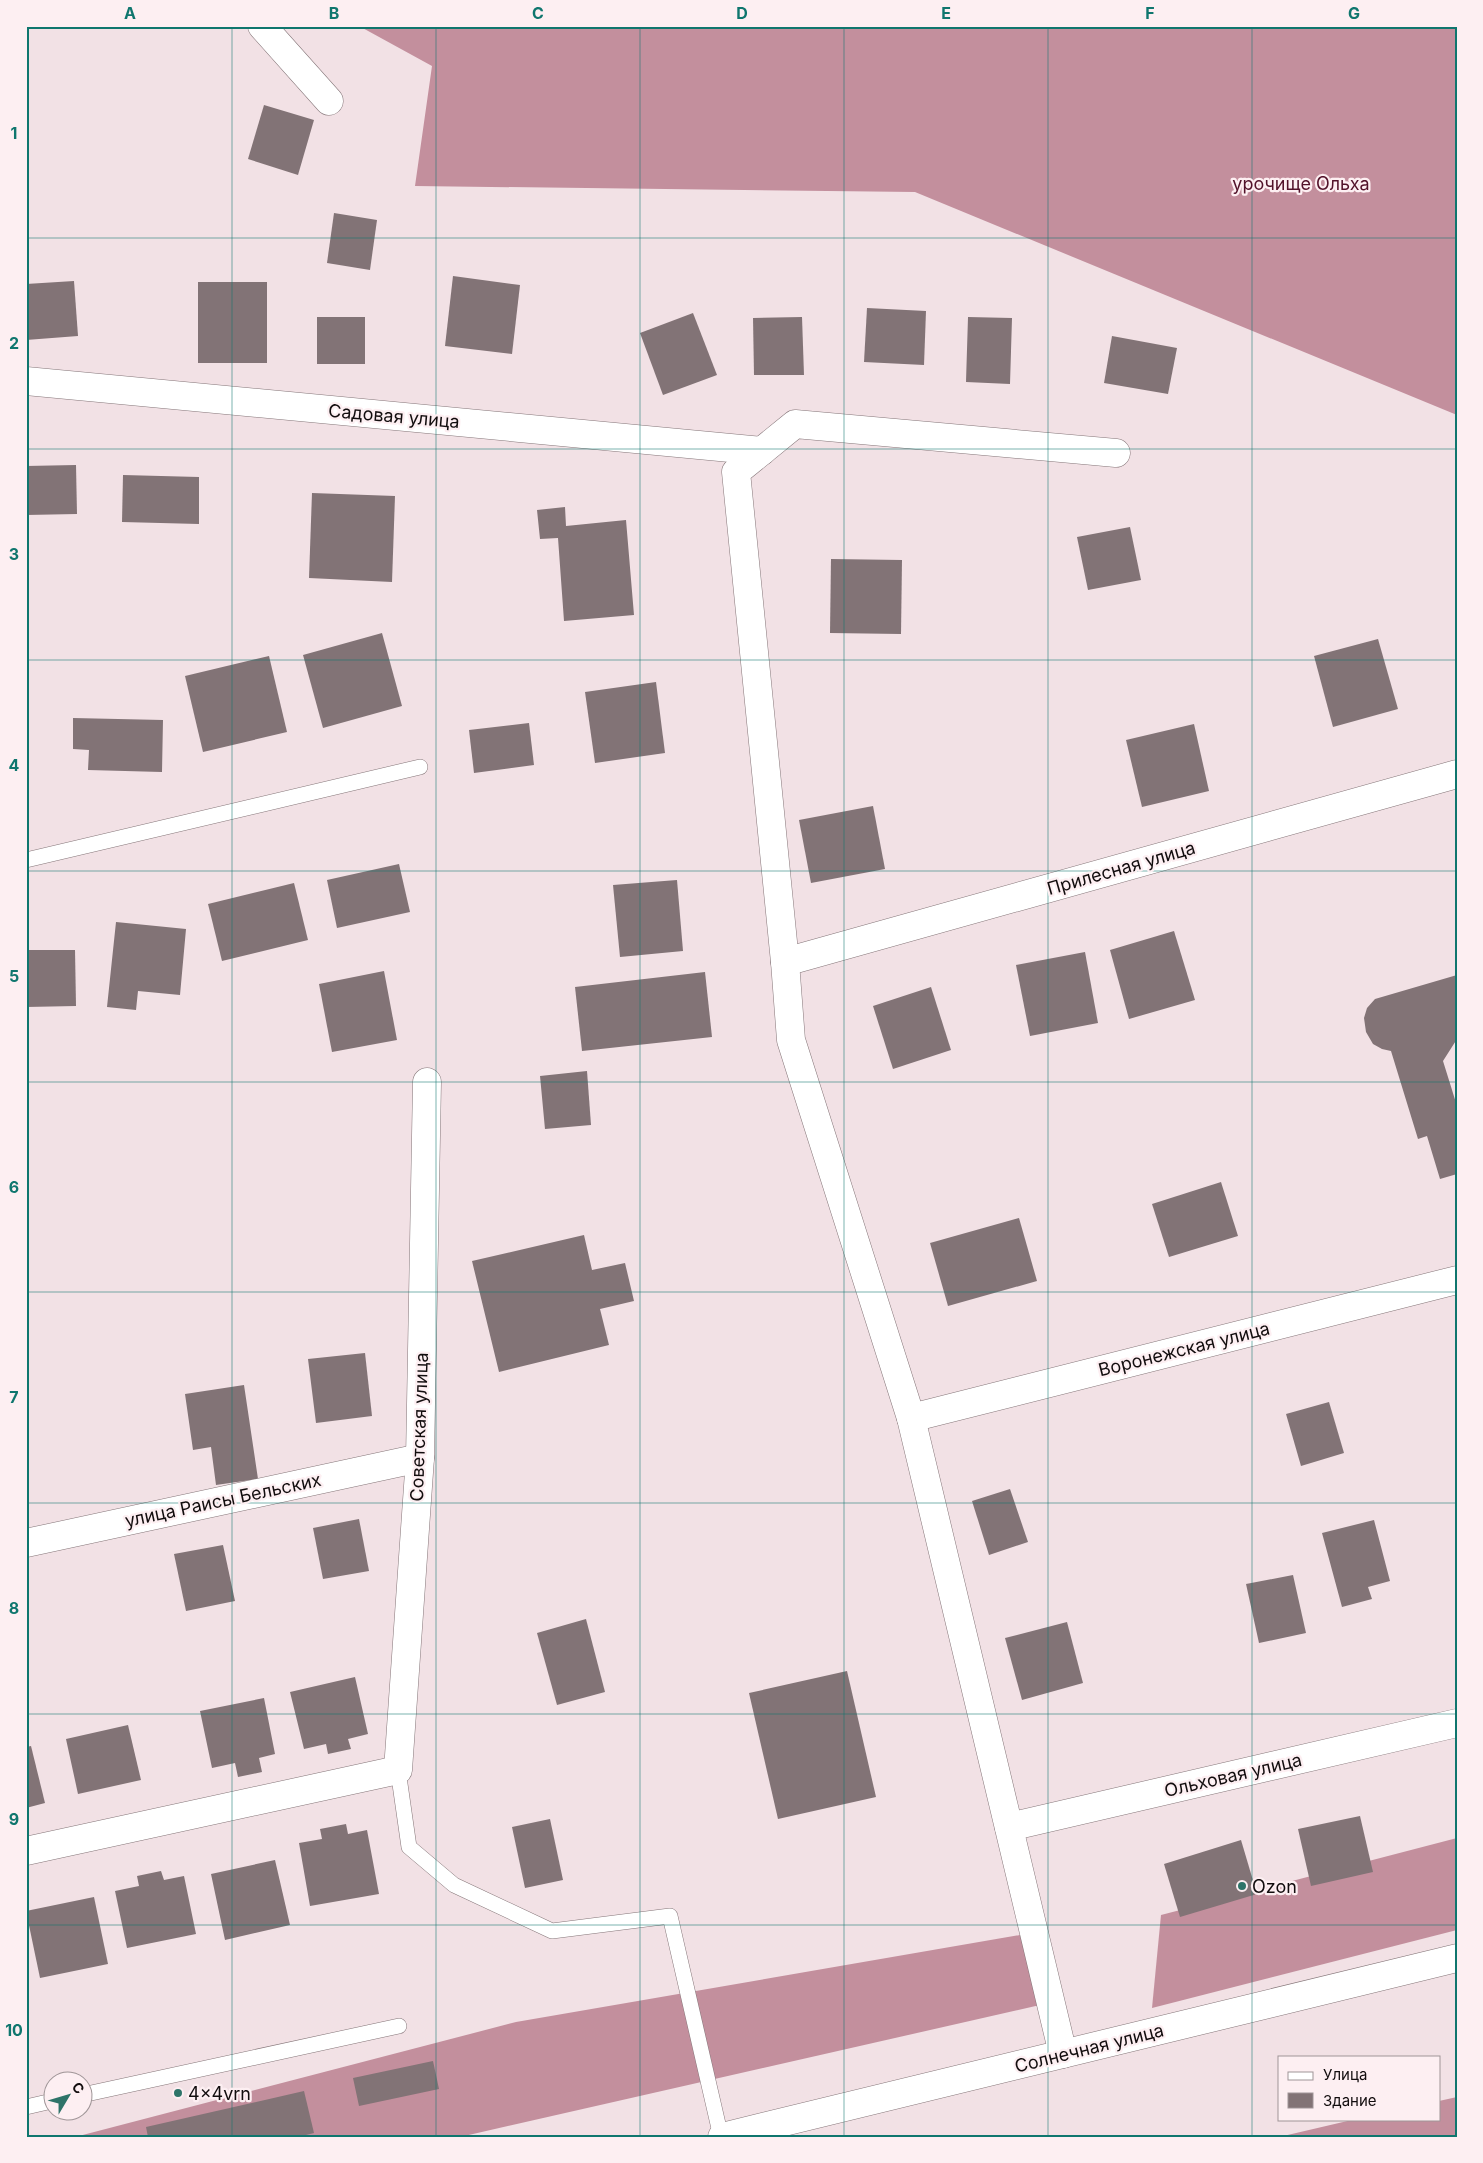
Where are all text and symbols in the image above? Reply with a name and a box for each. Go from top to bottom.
text: A [124,3,136,23]
text: B [329,3,339,23]
text: C [532,3,544,23]
text: D [736,3,748,23]
text: E [941,3,951,23]
text: F [1145,3,1155,23]
text: G [1348,3,1360,23]
text: 1 [11,123,17,143]
park label: урочище Ольха [1232,173,1370,194]
text: 2 [9,333,19,353]
street label: Садовая улица [327,400,461,432]
text: 3 [9,544,19,564]
text: 4 [9,755,20,775]
street label: Прилесная улица [1045,837,1197,899]
text: 5 [9,966,19,986]
text: 6 [9,1177,19,1197]
street label: Воронежская улица [1096,1318,1272,1380]
street label: Советская улица [406,1352,432,1502]
text: 7 [9,1387,19,1407]
street label: улица Раисы Бельских [123,1469,323,1531]
text: 8 [9,1598,19,1618]
street label: Ольховая улица [1162,1749,1304,1801]
text: 9 [9,1809,19,1829]
place label: Ozon [1252,1876,1297,1897]
marker: Ozon [1236,1880,1248,1892]
street label: Солнечная улица [1012,2019,1166,2077]
text: 10 [5,2020,23,2040]
legend [1278,2056,1440,2120]
text: Улица [1323,2065,1367,2084]
north arrow [42,2070,92,2120]
text: С [69,2078,89,2097]
place label: 4x4vrn [188,2083,251,2104]
marker: 4x4vrn [172,2087,184,2099]
text: Здание [1323,2091,1377,2110]

